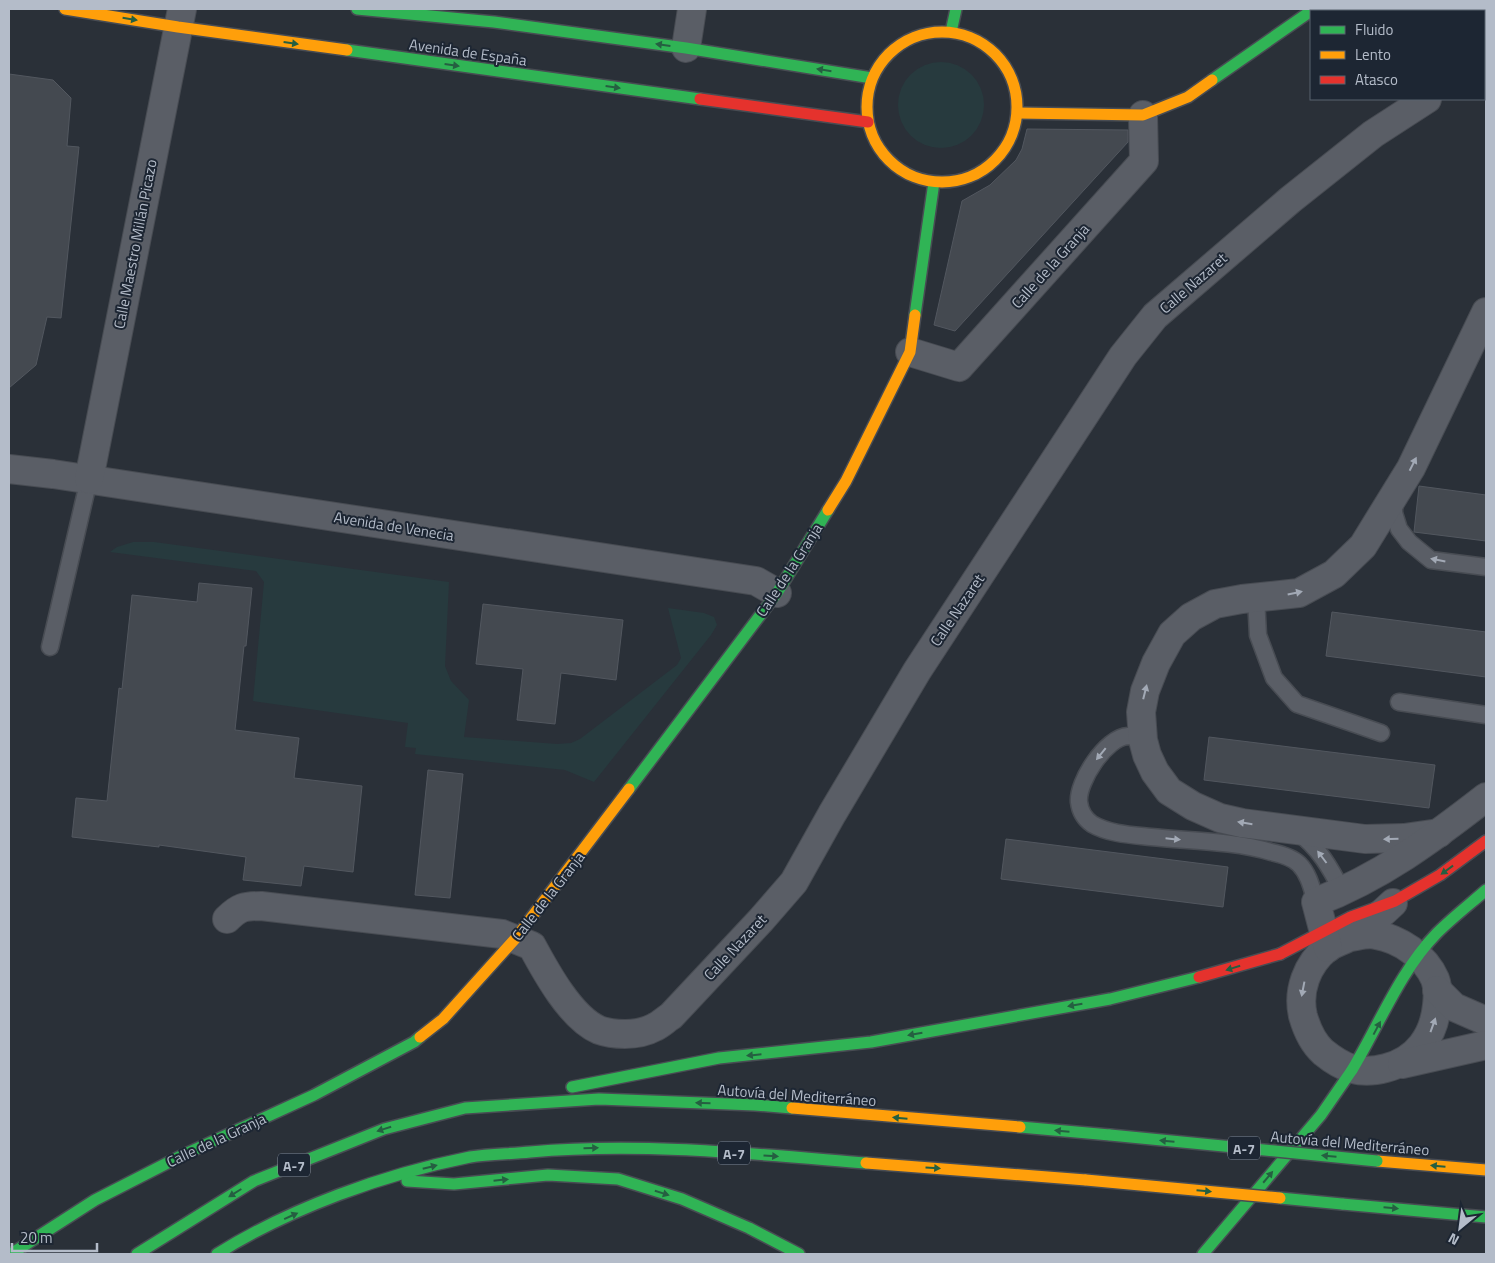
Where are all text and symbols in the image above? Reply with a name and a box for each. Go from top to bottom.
legend [1310,10,1485,100]
one-way arrow [122,16,138,24]
text: Fluido [1355,18,1394,41]
street label: Avenida de España [408,32,529,72]
one-way arrow [283,39,299,47]
one-way arrow [655,41,671,49]
text: Lento [1355,43,1391,66]
one-way arrow [444,61,460,69]
one-way arrow [816,66,832,74]
text: Atasco [1355,68,1398,91]
one-way arrow [605,83,621,91]
street label: Calle Maestro Millán Picazo [107,157,163,331]
street label: Calle de la Granja [1006,218,1095,314]
street label: Calle Nazaret [1154,247,1233,319]
one-way arrow [1409,457,1417,472]
street label: Avenida de Venecia [332,505,456,547]
street label: Calle de la Granja [750,518,828,621]
one-way arrow [1430,556,1446,564]
street label: Calle Nazaret [924,568,990,651]
one-way arrow [1287,588,1303,596]
one-way arrow [1141,684,1149,700]
one-way arrow [1096,748,1107,761]
one-way arrow [1236,819,1252,827]
one-way arrow [1165,835,1181,843]
one-way arrow [1382,835,1398,843]
street label: Calle de la Granja [506,846,590,945]
one-way arrow [1316,851,1327,864]
one-way arrow [1440,865,1454,875]
street label: Calle Nazaret [698,908,772,985]
one-way arrow [1226,965,1241,973]
one-way arrow [1299,982,1307,997]
one-way arrow [1068,1001,1083,1009]
one-way arrow [1429,1017,1437,1032]
one-way arrow [1373,1020,1381,1035]
one-way arrow [907,1031,923,1039]
one-way arrow [746,1051,762,1059]
street label: Autovía del Mediterráneo [717,1078,877,1112]
one-way arrow [694,1099,710,1107]
street label: Calle de la Granja [162,1107,270,1173]
one-way arrow [891,1113,907,1121]
street label: Autovía del Mediterráneo [1270,1125,1430,1161]
one-way arrow [377,1126,392,1134]
one-way arrow [1053,1127,1069,1135]
road number: A-7 [1228,1136,1260,1160]
one-way arrow [1159,1137,1175,1145]
road number: A-7 [718,1142,750,1164]
one-way arrow [584,1144,600,1152]
one-way arrow [763,1152,779,1160]
one-way arrow [1320,1152,1336,1160]
road number: A-7 [278,1154,310,1176]
one-way arrow [1429,1162,1445,1170]
one-way arrow [423,1163,438,1171]
one-way arrow [925,1165,941,1173]
one-way arrow [1262,1171,1273,1183]
one-way arrow [494,1175,510,1183]
one-way arrow [1197,1187,1213,1195]
one-way arrow [229,1189,242,1198]
one-way arrow [654,1189,669,1197]
north arrow [1435,1203,1485,1253]
one-way arrow [1383,1204,1399,1212]
one-way arrow [284,1211,298,1219]
scale bar [12,1220,98,1252]
text: 20 m [20,1226,53,1249]
text: N [1444,1228,1463,1251]

